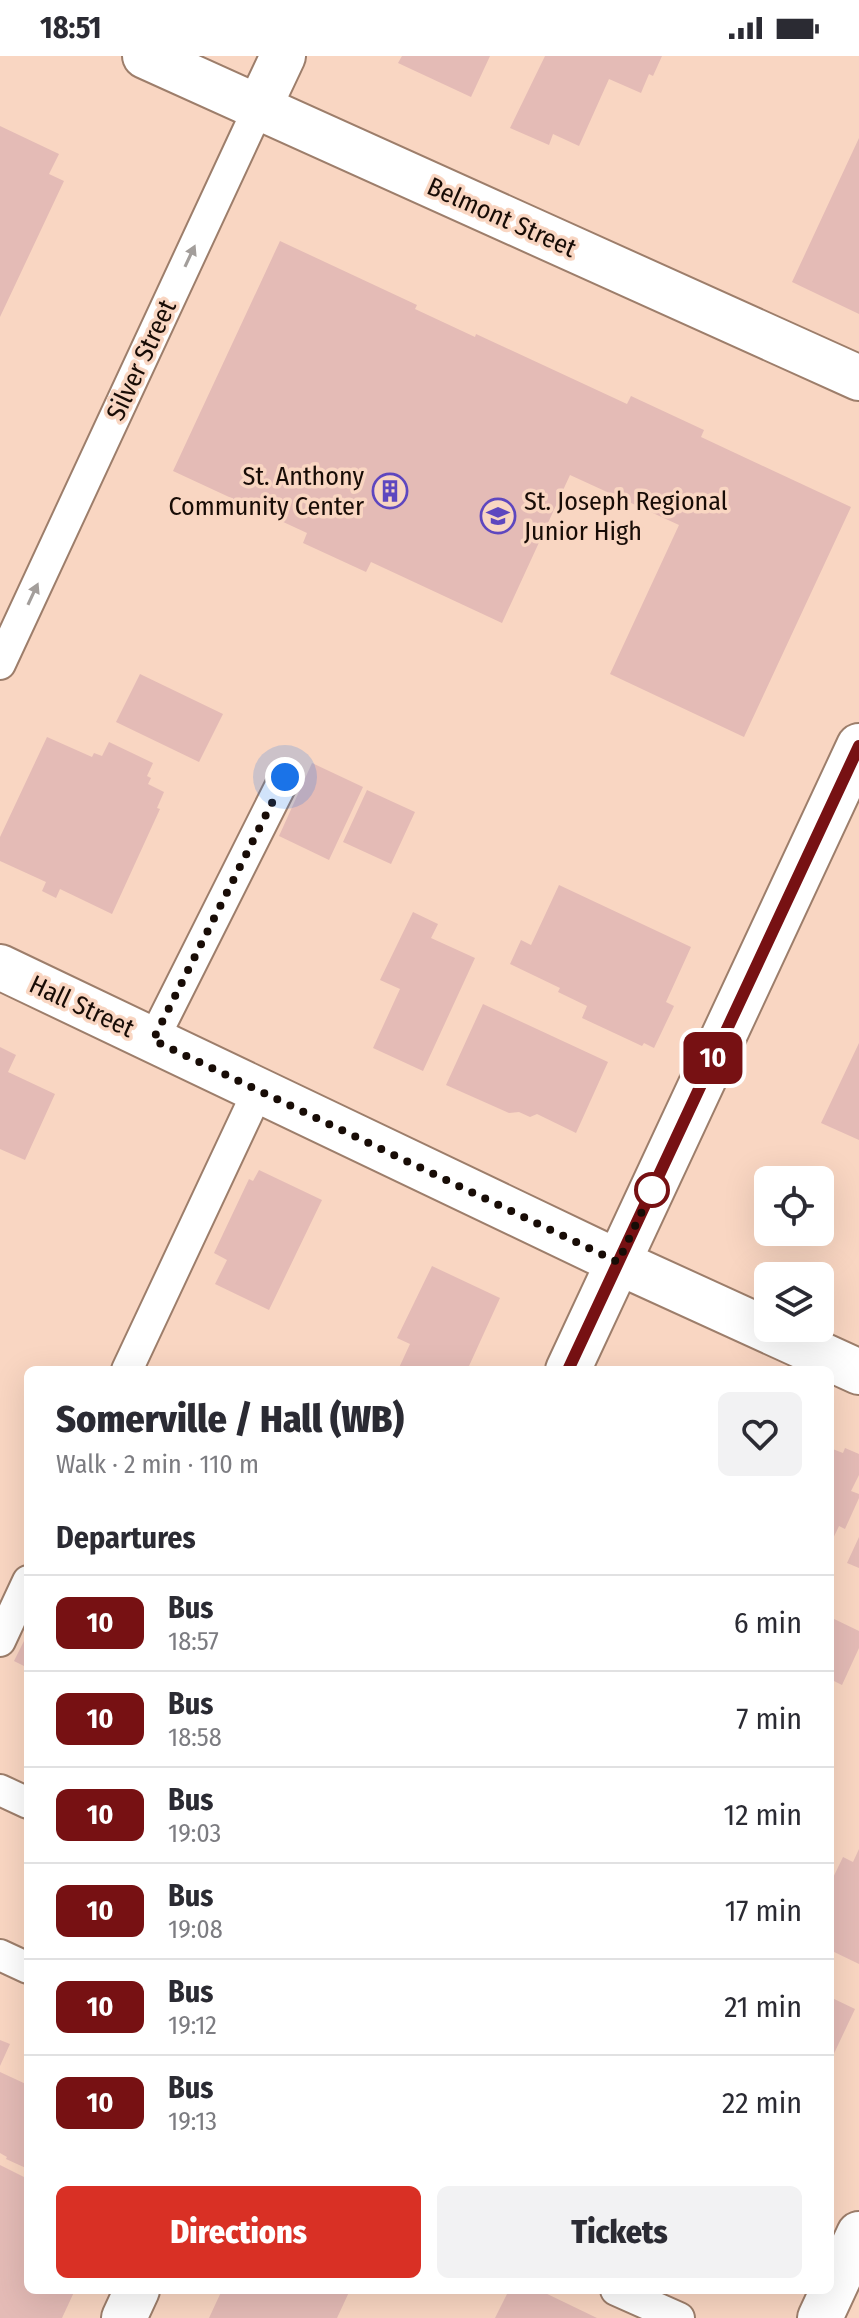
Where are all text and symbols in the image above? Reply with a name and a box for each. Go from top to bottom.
text: 18:51 [40,10,101,46]
street label: Belmont Street [422,171,582,264]
one-way arrow [183,245,196,268]
street label: Silver Street [100,295,183,425]
place label: St. Anthony Community Center [168,461,364,522]
building icon: St. Anthony Community Center [371,472,409,510]
place label: St. Joseph Regional Junior High [524,486,728,547]
school or university icon: St. Joseph Regional Junior High [479,497,517,535]
one-way arrow [26,582,40,605]
your location [265,757,305,797]
street label: Hall Street [24,969,140,1044]
line badge: 10 [677,1032,749,1084]
text: 10 [699,1041,727,1074]
map controls [754,1166,834,1342]
button: locate [754,1166,834,1246]
unlabelled marker [635,1173,669,1207]
button: layers [754,1262,834,1342]
button: heart [718,1392,802,1476]
text: Somerville / Hall (WB) [56,1396,404,1442]
text: Walk · 2 min · 110 m [56,1449,259,1480]
text: Departures [56,1520,196,1556]
text: Bus [168,1590,213,1626]
text: 6 min [734,1605,802,1641]
text: 10 [86,1606,114,1639]
text: 18:57 [168,1626,219,1657]
text: Bus [168,1686,213,1722]
text: 7 min [736,1701,802,1737]
text: 10 [86,1702,114,1735]
text: 18:58 [168,1722,222,1753]
text: Bus [168,1782,213,1818]
text: 12 min [724,1797,802,1833]
text: 10 [86,1798,114,1831]
text: 19:03 [168,1818,221,1849]
text: Bus [168,1878,213,1914]
text: 17 min [725,1893,802,1929]
text: 10 [86,1894,114,1927]
text: 19:08 [168,1914,223,1945]
text: Bus [168,1974,213,2010]
text: 21 min [724,1989,802,2025]
text: 10 [86,1990,114,2023]
text: 19:12 [168,2010,217,2041]
text: Bus [168,2070,213,2106]
text: 22 min [722,2085,802,2121]
text: 10 [86,2086,114,2119]
text: 19:13 [168,2106,217,2137]
button: Directions [56,2186,421,2278]
button: Tickets [437,2186,802,2278]

